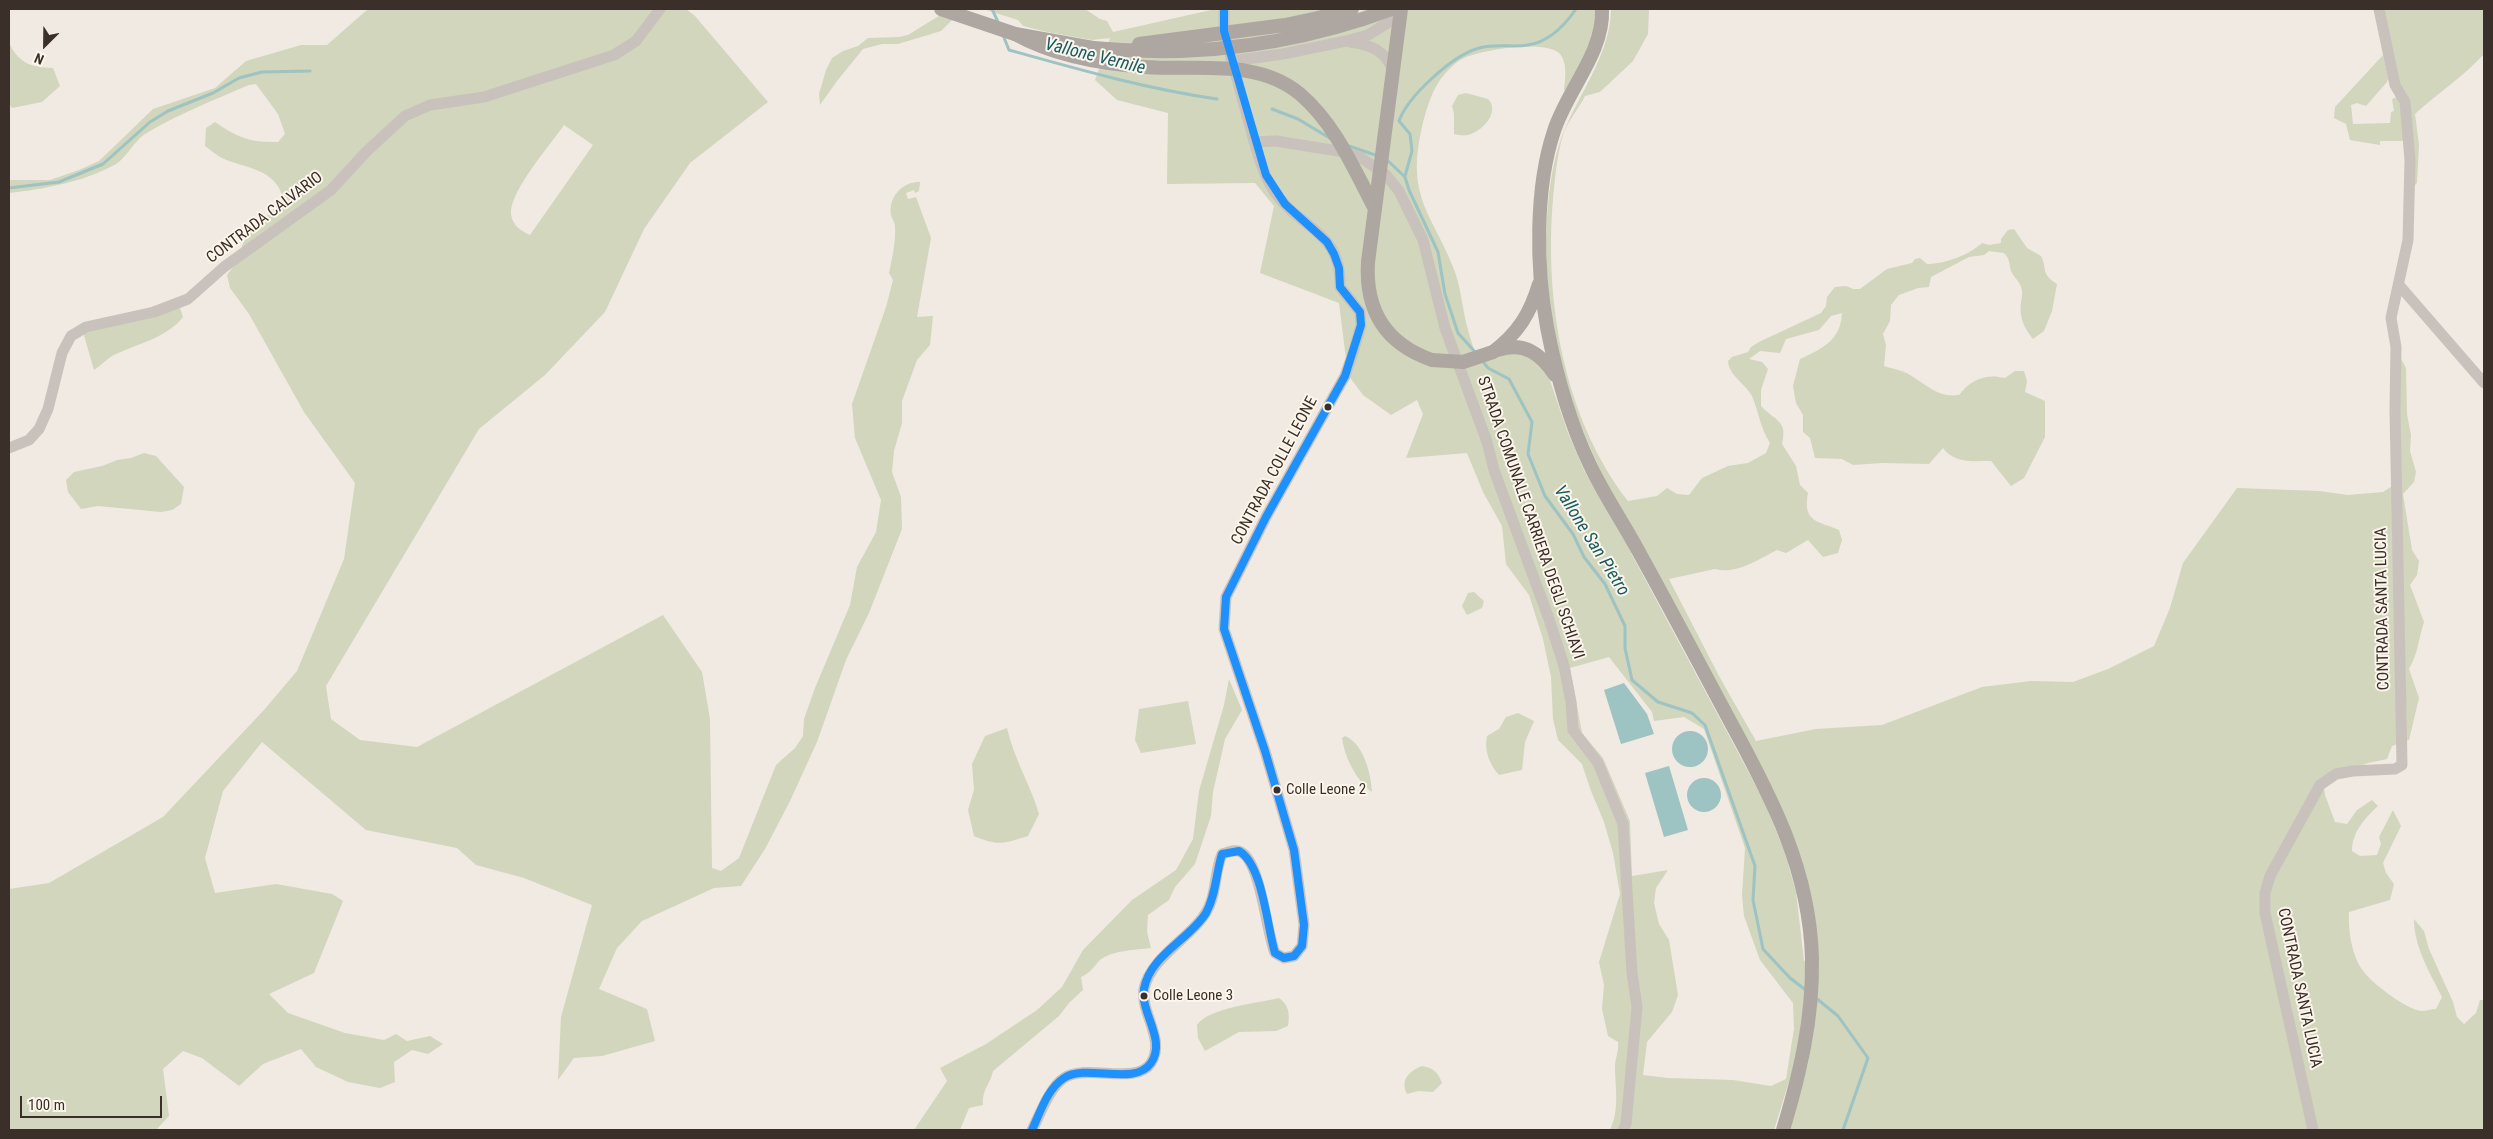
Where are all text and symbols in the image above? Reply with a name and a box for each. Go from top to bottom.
north arrow [20,20,70,70]
water label: Vallone Vernile [1043,34,1147,80]
text: N [32,50,46,68]
street label: CONTRADA CALVARIO [203,168,327,268]
street label: STRADA COMUNALE CARRIERA DEGLI SCHIAVI [1472,374,1588,662]
street label: CONTRADA COLLE LEONE [1228,394,1322,548]
unlabelled marker [1323,402,1333,412]
water label: Vallone San Pietro [1548,482,1634,600]
street label: CONTRADA SANTA LUCIA [2372,527,2394,691]
place label: Colle Leone 2 [1286,781,1366,799]
marker: Colle Leone 2 [1272,785,1282,795]
street label: CONTRADA SANTA LUCIA [2273,906,2325,1070]
place label: Colle Leone 3 [1153,987,1233,1005]
marker: Colle Leone 3 [1139,991,1149,1001]
scale bar [22,1086,165,1118]
text: 100 m [28,1096,65,1114]

